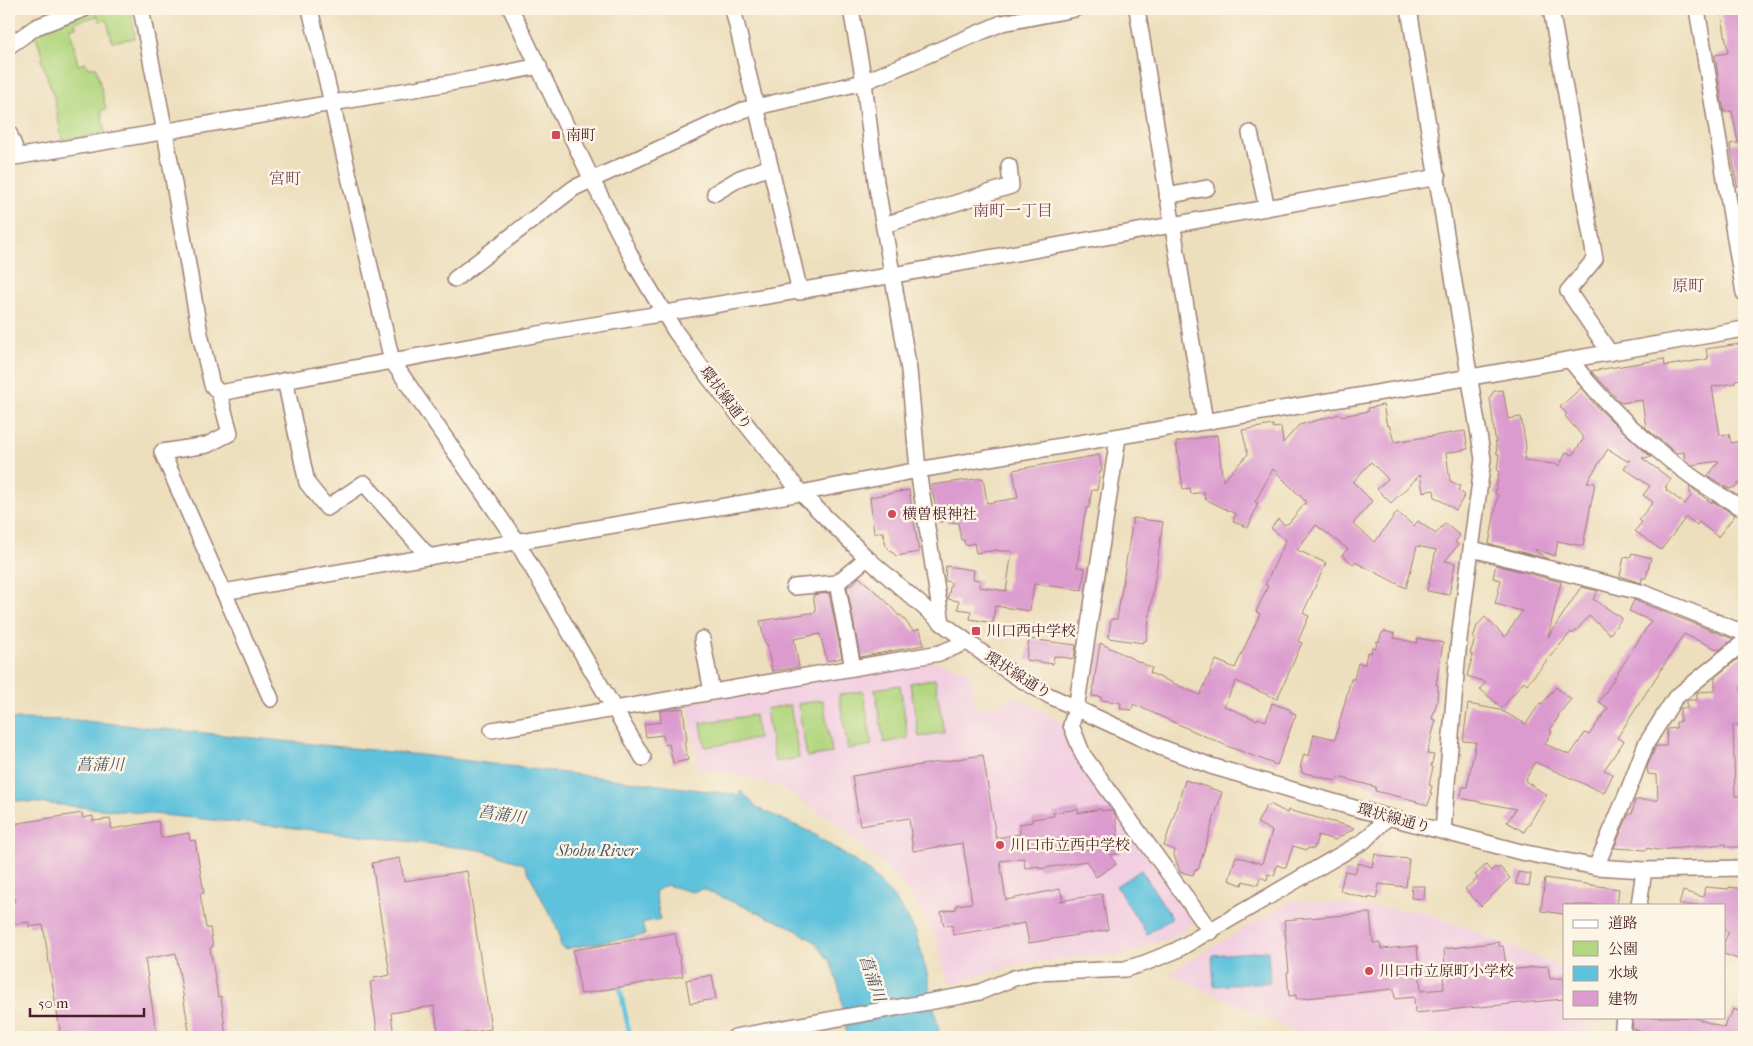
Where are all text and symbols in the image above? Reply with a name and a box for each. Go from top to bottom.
place label: 南町 [566,126,596,144]
marker: 南町 [550,129,562,141]
district label: 宮町 [269,169,301,188]
district label: 南町一丁目 [973,201,1053,220]
district label: 原町 [1672,276,1704,295]
street label: 環状線通り [696,363,756,433]
place label: 横曽根神社 [902,505,977,523]
marker: 横曽根神社 [886,508,898,520]
place label: 川口西中学校 [986,622,1076,640]
marker: 川口西中学校 [970,625,982,637]
street label: 環状線通り [981,647,1055,703]
water label: 菖蒲川 [76,755,126,774]
street label: 環状線通り [1355,800,1433,836]
water label: 菖蒲川 [477,802,529,828]
place label: 川口市立西中学校 [1010,836,1130,854]
marker: 川口市立西中学校 [994,839,1006,851]
water label: Shobu River [556,841,639,860]
legend [1563,904,1726,1018]
text: 道路 [1608,914,1638,932]
text: 公園 [1608,940,1638,958]
water label: 菖蒲川 [856,952,890,1006]
place label: 川口市立原町小学校 [1379,962,1514,980]
text: 水域 [1608,964,1638,982]
marker: 川口市立原町小学校 [1363,965,1375,977]
scale bar [30,986,144,1018]
text: 建物 [1608,990,1638,1008]
text: 50 m [38,994,69,1012]

